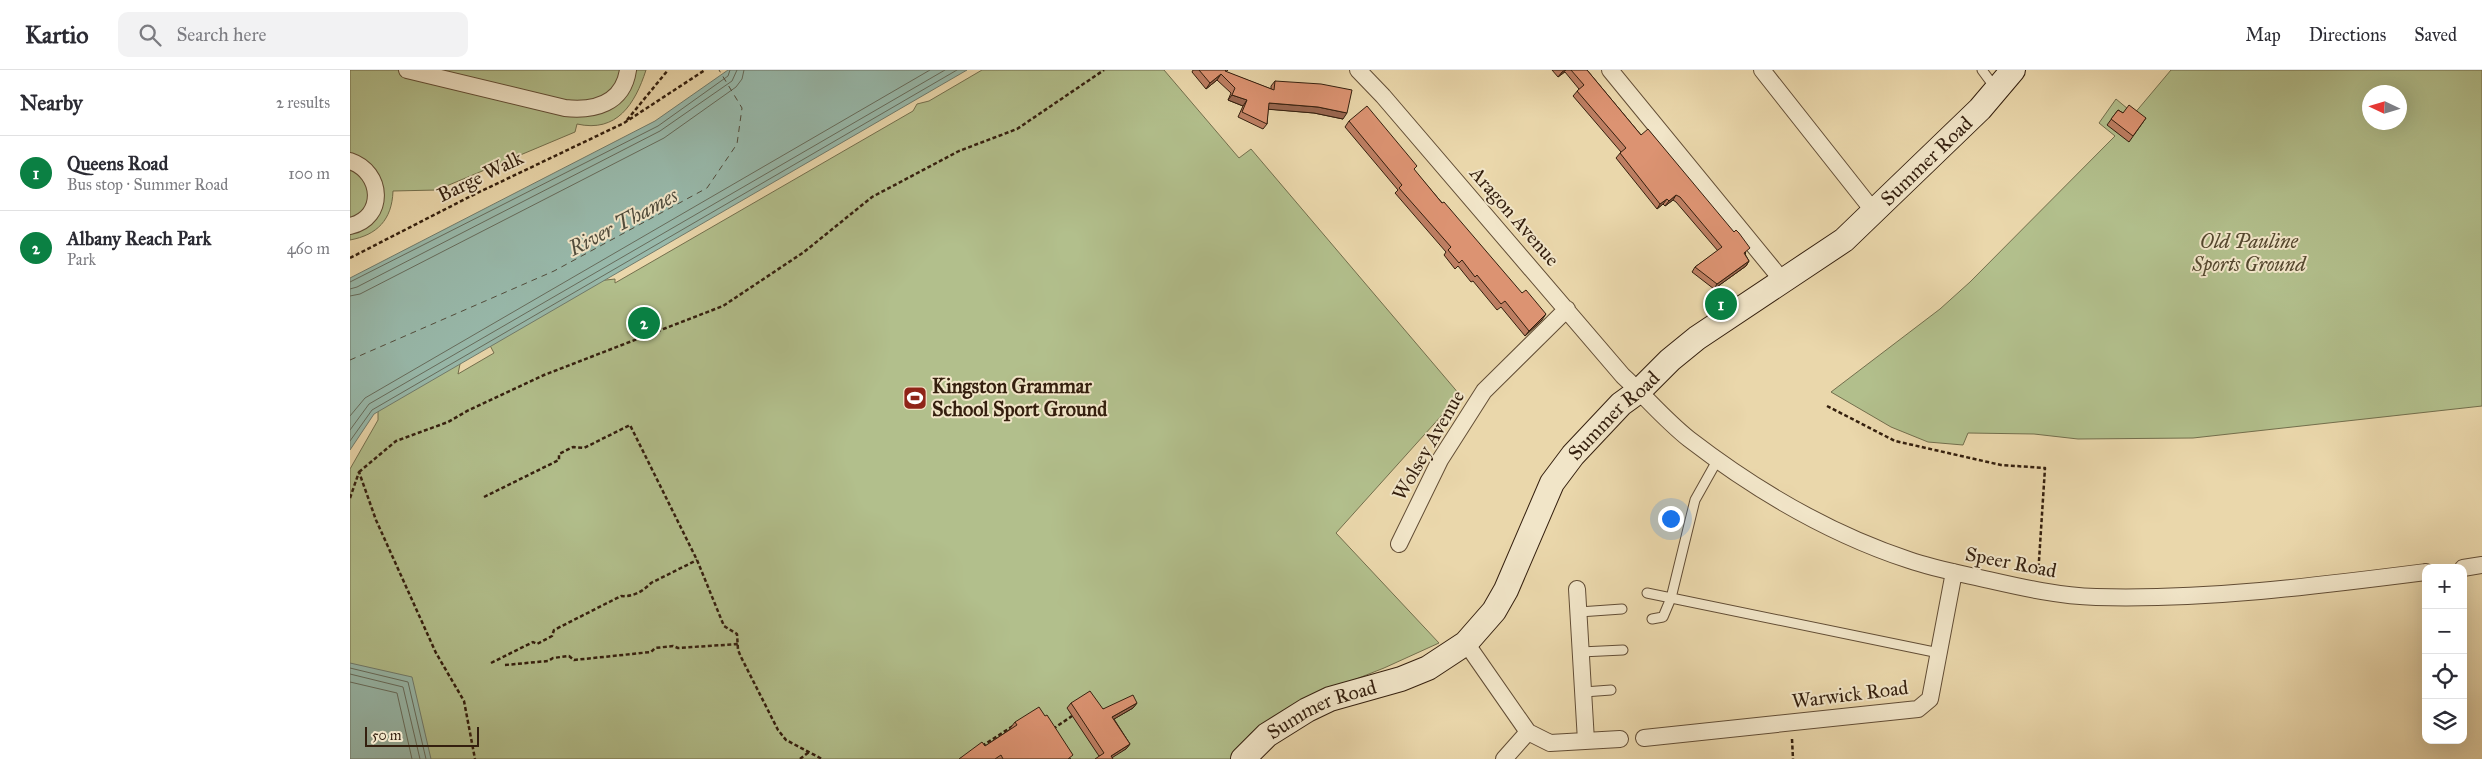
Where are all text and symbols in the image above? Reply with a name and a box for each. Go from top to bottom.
search box [118,12,468,57]
text: Kartio [25,20,88,50]
icon: search [136,21,164,49]
text: Search here [176,23,266,46]
text: Map [2245,24,2281,46]
text: Directions [2309,24,2386,46]
text: Saved [2414,24,2457,46]
north arrow [2362,85,2407,130]
text: Nearby [20,90,83,116]
text: 2 results [276,93,330,112]
street label: Summer Road [1875,111,1977,211]
street label: Barge Walk [433,145,528,208]
text: Queens Road [67,152,168,175]
street label: Aragon Avenue [1464,161,1565,271]
text: 1 [33,164,39,183]
text: 100 m [288,164,330,183]
text: Bus stop · Summer Road [67,175,228,194]
water label: River Thames [563,182,683,262]
text: Albany Reach Park [67,227,211,250]
park label: Old Pauline Sports Ground [2191,229,2307,277]
text: 2 [32,239,40,258]
text: 460 m [287,239,330,258]
text: Park [67,250,96,269]
pin: 1 [1705,285,1737,323]
pin: 2 [628,304,660,342]
street label: Summer Road [1563,366,1664,465]
place label: Kingston Grammar School Sport Ground [932,374,1108,422]
sports icon: Kingston Grammar School Sport Ground [902,385,928,411]
street label: Wolsey Avenue [1387,386,1469,504]
your location [1658,506,1684,532]
street label: Speer Road [1963,541,2059,583]
map controls [2422,564,2467,744]
button: + [2422,564,2467,609]
button: − [2422,609,2467,654]
button: locate [2422,654,2467,699]
street label: Summer Road [1262,675,1379,744]
street label: Warwick Road [1790,675,1910,713]
button: layers [2422,699,2467,744]
scale bar [365,724,479,747]
text: 50 m [372,727,401,744]

